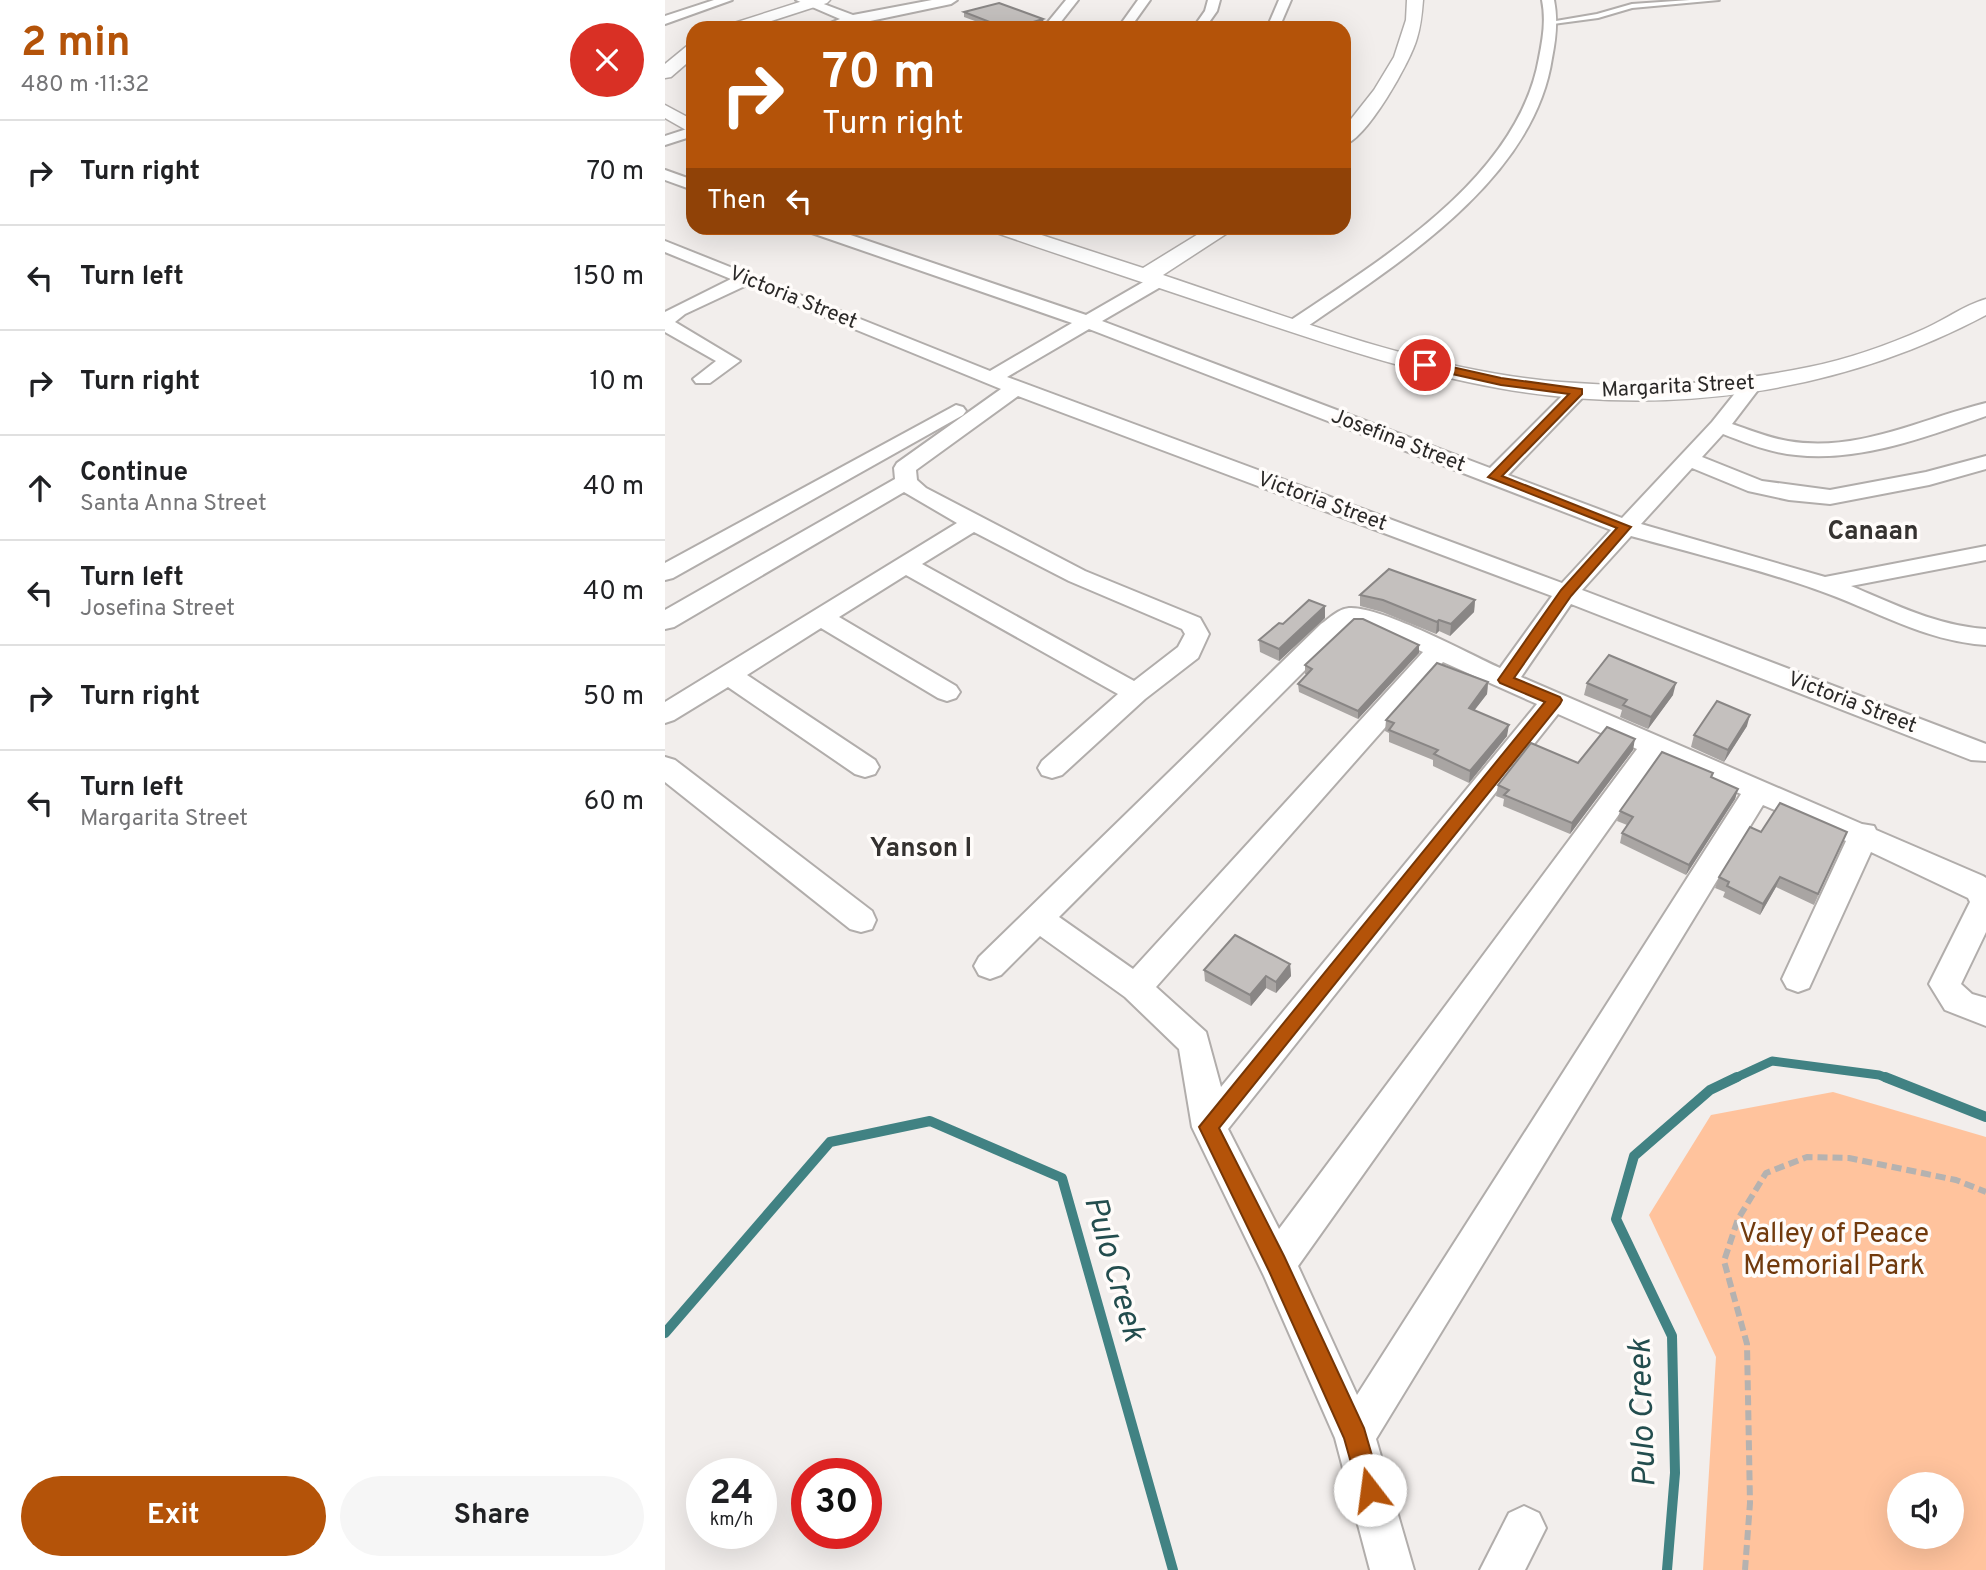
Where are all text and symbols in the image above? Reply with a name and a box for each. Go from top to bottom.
text: 2 min [21,18,131,71]
button: close [570,23,644,97]
text: 70 m [822,44,936,106]
icon: right [707,49,798,140]
text: 480 m · 11:32 [21,71,149,100]
text: Turn right [822,105,964,145]
icon: right [21,154,59,192]
text: Turn right [80,156,200,189]
text: 70 m [586,156,644,189]
icon: left [780,182,818,220]
text: Then [707,185,766,218]
icon: left [21,259,59,297]
street label: Victoria Street [725,260,861,336]
text: Turn left [80,261,184,294]
text: 150 m [573,261,644,294]
pin [1395,335,1455,395]
icon: arrive [1406,346,1444,384]
icon: right [21,364,59,402]
text: Turn right [80,366,200,399]
text: 10 m [589,366,644,399]
street label: Margarita Street [1601,370,1755,404]
street label: Josefina Street [1327,403,1469,479]
text: Continue [80,457,188,490]
street label: Victoria Street [1254,466,1390,538]
icon: ahead [21,469,59,507]
text: 40 m [583,471,644,504]
text: Santa Anna Street [80,490,267,519]
district label: Canaan [1827,516,1919,549]
text: Turn left [80,562,184,595]
icon: left [21,574,59,612]
text: 40 m [583,576,644,609]
text: Josefina Street [80,595,235,624]
street label: Victoria Street [1784,666,1920,740]
icon: right [21,679,59,717]
text: Turn right [80,681,200,714]
text: 50 m [583,681,644,714]
text: Turn left [80,772,184,805]
icon: left [21,784,59,822]
text: 60 m [584,786,644,819]
text: Margarita Street [80,805,248,834]
district label: Yanson I [870,833,972,866]
water label: Pulo Creek [1073,1192,1153,1347]
park label: Valley of Peace Memorial Park [1739,1217,1929,1285]
water label: Pulo Creek [1621,1337,1667,1488]
position arrow [1333,1453,1407,1527]
speed limit sign: 30 [791,1458,882,1549]
text: 24 [710,1472,753,1516]
map controls [1887,1472,1964,1549]
button: sound [1887,1472,1964,1549]
button: Exit [21,1476,326,1556]
button: Share [340,1476,644,1556]
text: km/h [710,1509,753,1532]

